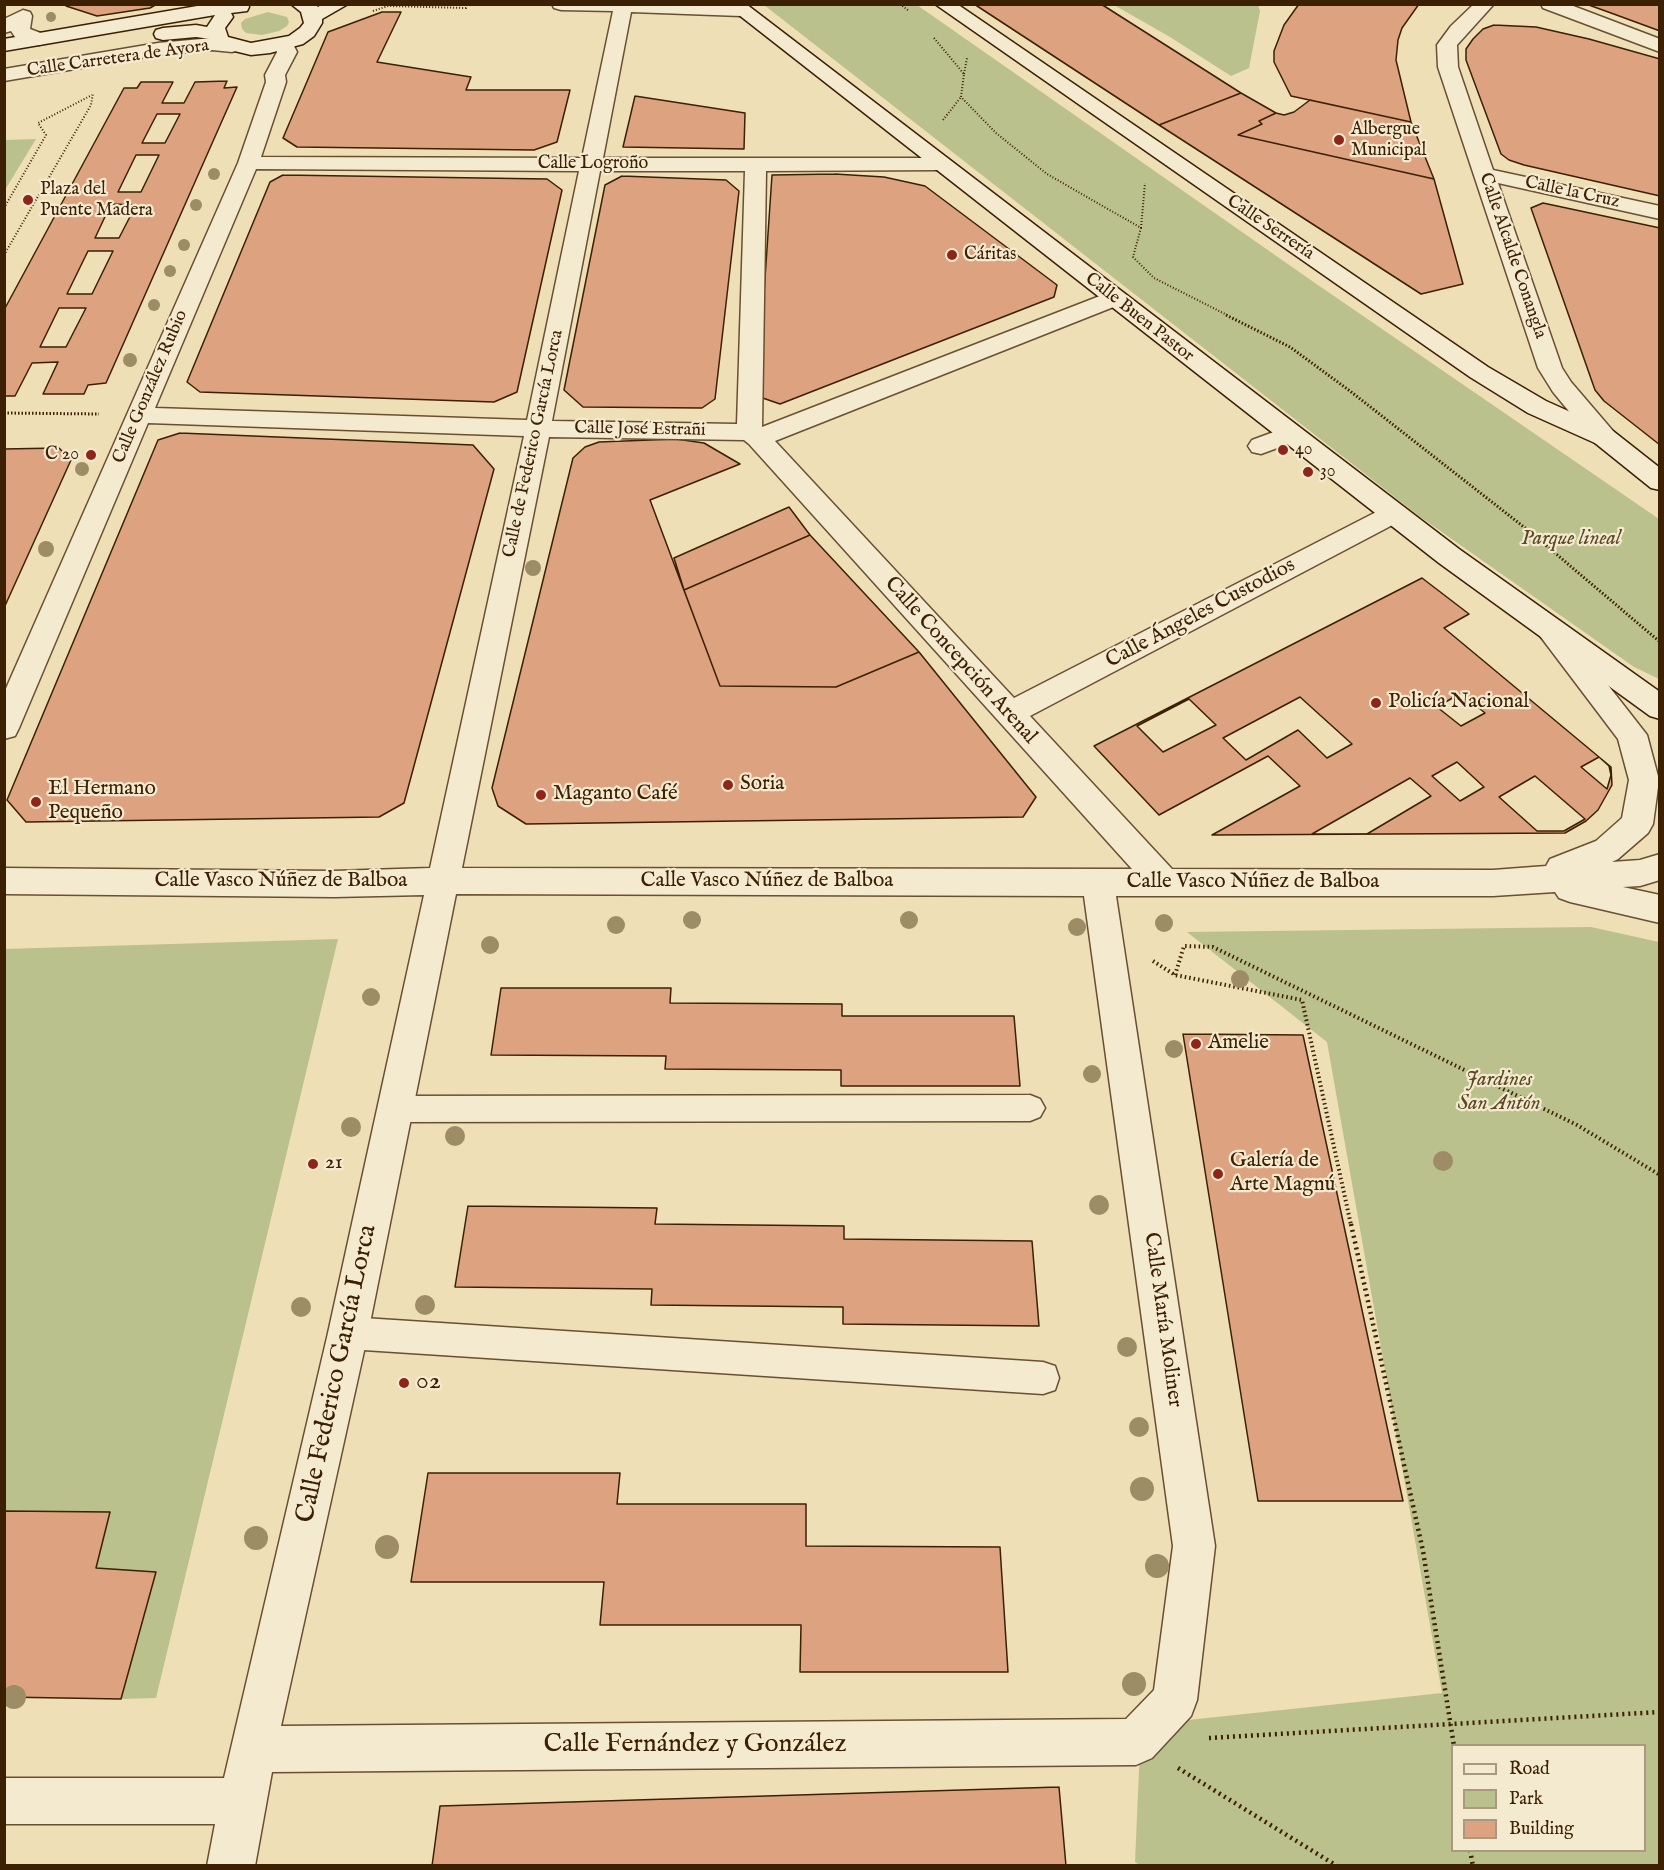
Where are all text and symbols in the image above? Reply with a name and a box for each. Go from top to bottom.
street label: Calle Carretera de Ayora [26,36,210,82]
place label: Albergue Municipal [1351,119,1426,162]
marker: Albergue Municipal [1332,133,1346,147]
street label: Calle Logroño [538,153,648,175]
street label: Calle Alcalde Conangla [1474,170,1550,342]
street label: Calle la Cruz [1523,172,1621,214]
place label: Plaza del Puente Madera [40,179,153,222]
street label: Calle Serrería [1222,191,1318,265]
marker: Plaza del Puente Madera [21,193,35,207]
place label: Cáritas [964,244,1016,266]
marker: Cáritas [945,248,959,262]
street label: Calle Buen Pastor [1080,269,1198,367]
street label: Calle González Rubio [109,307,193,467]
street label: Calle de Federico García Lorca [499,328,569,560]
street label: Calle José Estrañi [574,418,706,442]
place label: 40 [1295,439,1313,461]
marker: 40 [1276,443,1290,457]
place label: C 20 [45,444,79,466]
marker: C 20 [84,448,98,462]
place label: 30 [1320,461,1336,483]
marker: 30 [1301,465,1315,479]
park label: Parque lineal [1521,527,1621,553]
street label: Calle Ángeles Custodios [1102,553,1300,675]
street label: Calle Concepción Arenal [878,572,1042,750]
place label: Policía Nacional [1388,690,1529,716]
marker: Policía Nacional [1369,696,1383,710]
place label: Soria [740,772,784,798]
place label: El Hermano Pequeño [48,777,156,827]
marker: Soria [721,778,735,792]
place label: Maganto Café [553,782,678,808]
marker: Maganto Café [534,788,548,802]
marker: El Hermano Pequeño [29,795,43,809]
street label: Calle Vasco Núñez de Balboa [155,869,407,895]
street label: Calle Vasco Núñez de Balboa [641,869,893,895]
street label: Calle Vasco Núñez de Balboa [1127,870,1379,896]
place label: Amelie [1208,1031,1269,1057]
marker: Amelie [1189,1037,1203,1051]
park label: Jardines San Antón [1457,1068,1541,1118]
place label: Galería de Arte Magnú [1230,1149,1335,1199]
place label: 21 [325,1151,343,1177]
marker: 21 [306,1157,320,1171]
marker: Galería de Arte Magnú [1211,1167,1225,1181]
street label: Calle Federico García Lorca [291,1222,385,1526]
street label: Calle María Moliner [1137,1231,1187,1409]
place label: 02 [416,1367,441,1399]
marker: 02 [397,1376,411,1390]
street label: Calle Fernández y González [544,1730,846,1762]
legend [1451,1744,1646,1852]
text: Road [1509,1758,1550,1781]
text: Park [1509,1788,1543,1811]
text: Building [1509,1818,1574,1841]

